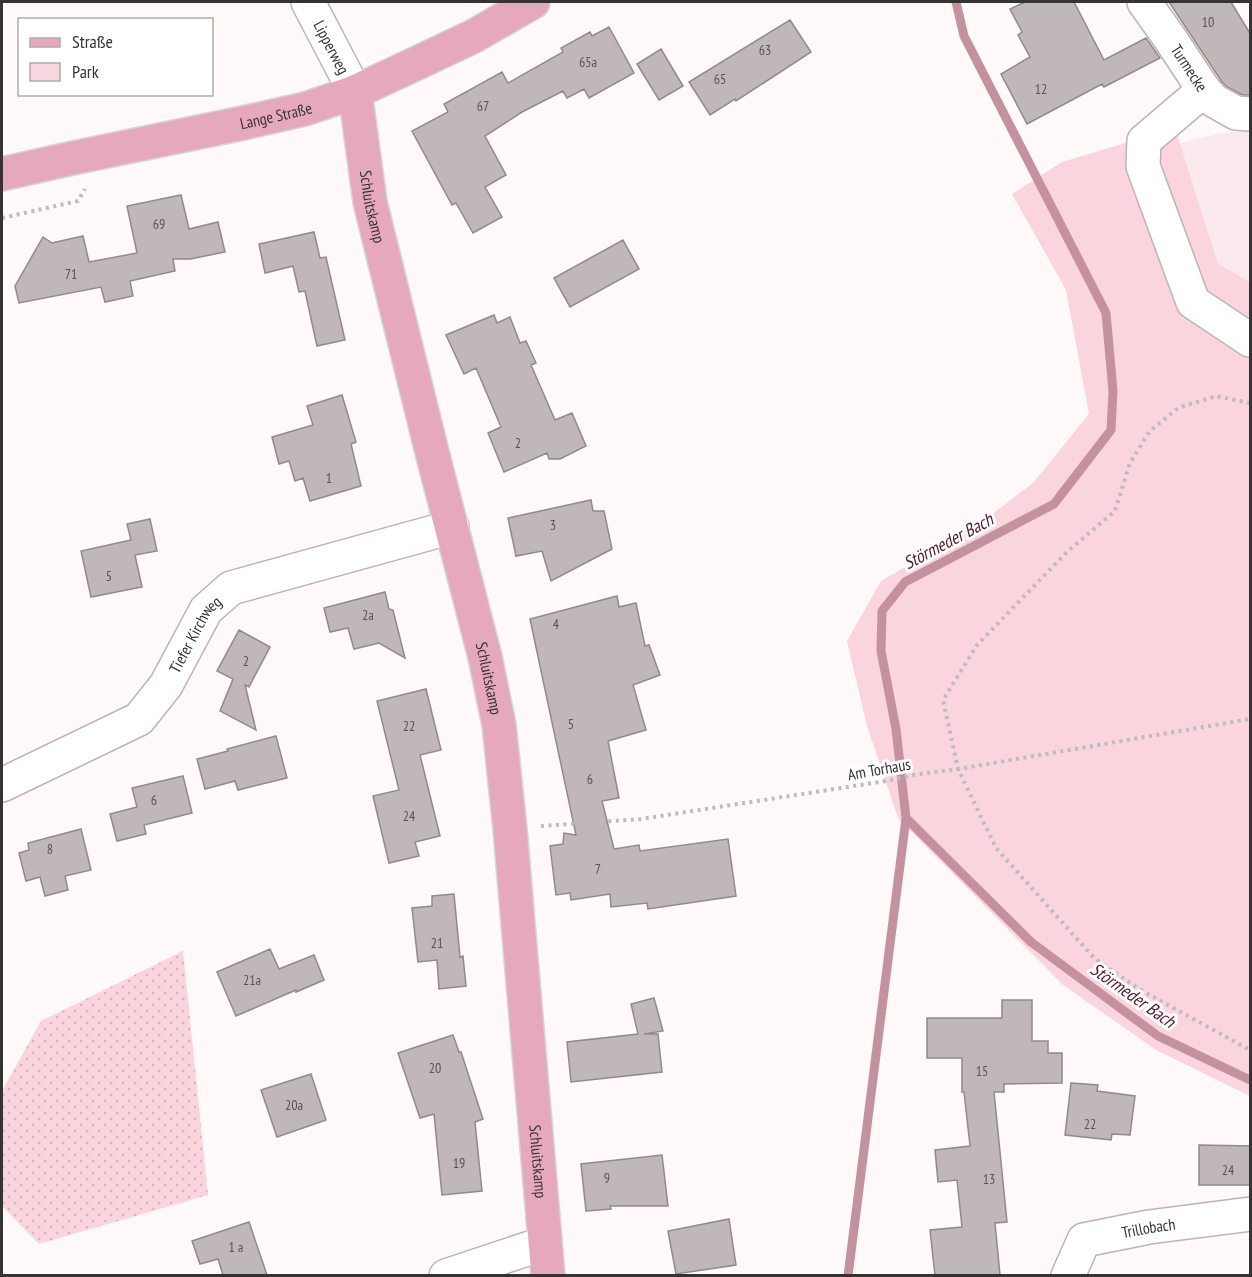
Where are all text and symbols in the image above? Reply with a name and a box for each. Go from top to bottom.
house number: 10 [1202,13,1214,31]
street label: Lipperweg [309,17,354,77]
legend [18,18,213,96]
text: Straße [72,30,113,53]
street label: Turmecke [1167,40,1212,95]
house number: 63 [759,41,771,59]
house number: 65a [579,53,597,71]
text: Park [72,60,99,83]
house number: 65 [714,70,726,88]
house number: 12 [1035,80,1047,98]
street label: Lange Straße [238,97,315,133]
house number: 67 [477,97,489,115]
street label: Schluitskamp [356,169,390,245]
house number: 69 [153,215,165,233]
house number: 71 [65,265,77,283]
house number: 2 [515,434,521,452]
house number: 1 [326,469,332,487]
water label: Störmeder Bach [899,507,998,574]
house number: 3 [550,516,556,534]
house number: 5 [106,567,112,585]
street label: Tiefer Kirchweg [164,591,225,676]
house number: 2a [362,606,374,624]
house number: 4 [553,615,560,633]
street label: Schluitskamp [472,640,507,716]
house number: 2 [243,652,249,670]
house number: 5 [568,715,574,733]
house number: 22 [403,717,415,735]
street label: Am Torhaus [846,754,912,784]
house number: 6 [587,770,593,788]
house number: 6 [151,791,157,809]
house number: 24 [403,807,416,825]
house number: 8 [47,840,53,858]
house number: 7 [595,860,601,878]
house number: 21 [431,934,443,952]
water label: Störmeder Bach [1086,957,1181,1033]
house number: 21a [243,971,261,989]
house number: 20 [429,1059,441,1077]
house number: 15 [976,1062,988,1080]
house number: 20a [285,1096,303,1114]
house number: 22 [1084,1115,1096,1133]
street label: Schluitskamp [525,1124,551,1199]
house number: 19 [453,1154,465,1172]
house number: 24 [1222,1161,1235,1179]
house number: 9 [604,1169,610,1187]
house number: 13 [983,1170,995,1188]
street label: Trillobach [1120,1214,1176,1242]
house number: 1 a [229,1238,243,1256]

